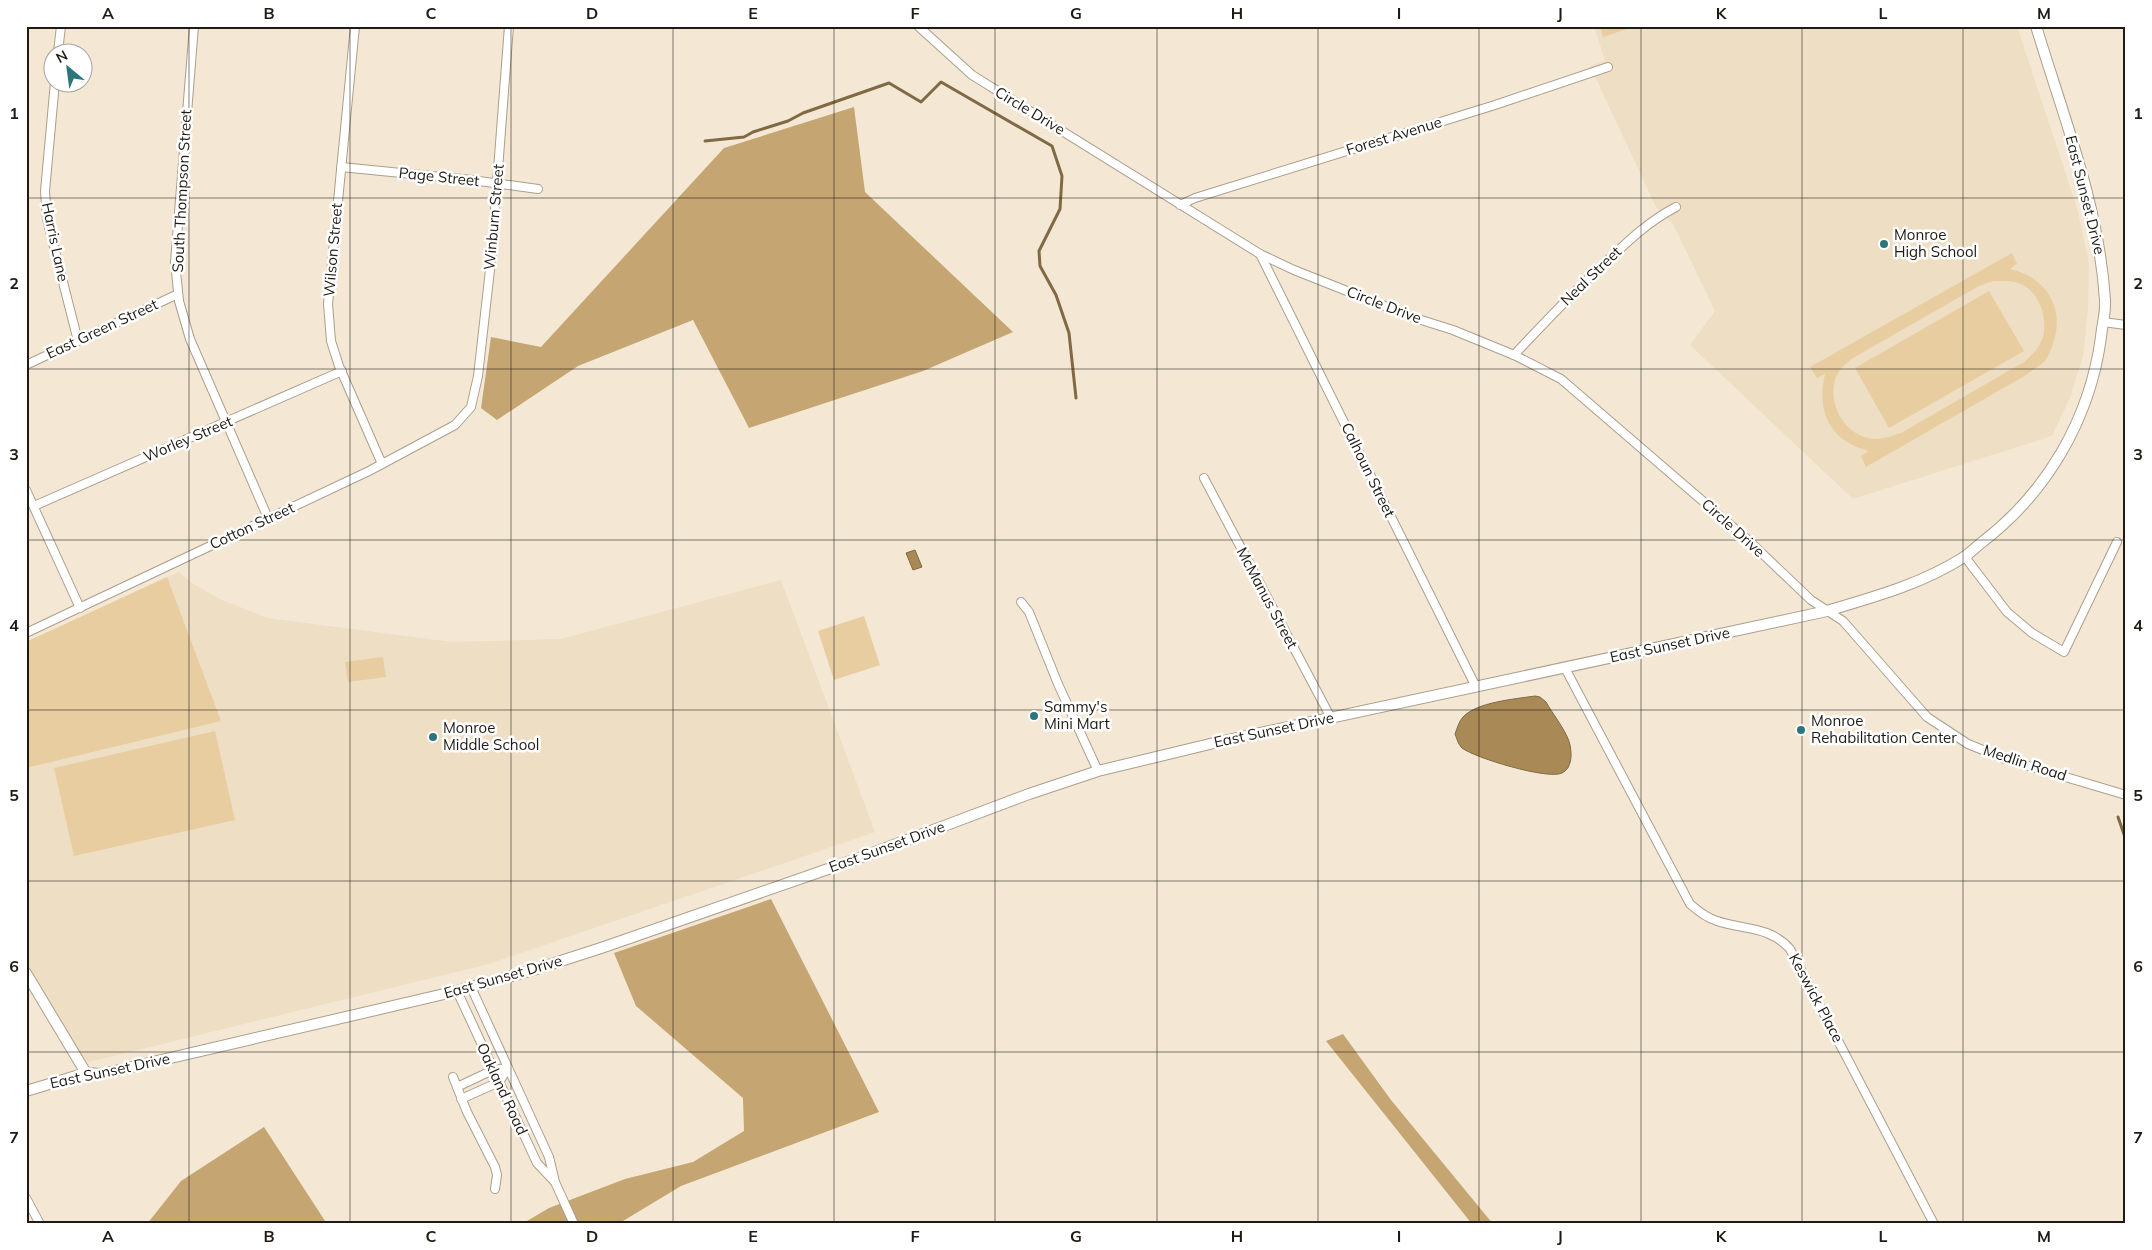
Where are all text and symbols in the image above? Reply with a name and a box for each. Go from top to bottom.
text: A [102,3,114,23]
text: B [263,3,275,23]
text: C [426,3,437,23]
text: D [586,3,598,23]
text: E [748,3,758,23]
text: F [910,3,920,23]
text: G [1070,3,1082,23]
text: H [1231,3,1243,23]
text: I [1397,3,1401,23]
text: J [1557,3,1563,23]
text: K [1716,3,1728,23]
text: L [1879,3,1888,23]
text: M [2037,3,2051,23]
north arrow [42,42,92,92]
text: N [53,46,71,67]
street label: Circle Drive [992,82,1069,139]
text: 1 [9,103,19,123]
text: 1 [2133,103,2143,123]
street label: South Thompson Street [168,109,195,273]
street label: Forest Avenue [1344,112,1444,159]
street label: East Sunset Drive [2062,133,2109,256]
street label: Page Street [398,163,480,190]
street label: Winburn Street [479,163,508,271]
street label: Harris Lane [38,201,73,283]
street label: Wilson Street [319,202,346,298]
place label: Monroe High School [1894,225,1977,261]
marker: Monroe High School [1878,238,1890,250]
street label: Neal Street [1556,242,1625,309]
text: 2 [9,273,19,293]
text: 2 [2133,273,2143,293]
street label: Circle Drive [1344,282,1424,327]
street label: East Green Street [43,294,161,363]
street label: Worley Street [140,411,235,466]
street label: Calhoun Street [1337,419,1400,520]
text: 3 [9,444,19,464]
text: 3 [2133,444,2143,464]
street label: Circle Drive [1698,494,1769,561]
street label: Cotton Street [206,498,297,553]
street label: McManus Street [1233,544,1302,652]
text: 4 [9,615,19,635]
text: 4 [2133,615,2143,635]
street label: East Sunset Drive [1608,623,1732,666]
place label: Sammy's Mini Mart [1044,697,1110,733]
street label: East Sunset Drive [1212,708,1336,751]
marker: Sammy's Mini Mart [1028,710,1040,722]
place label: Monroe Rehabilitation Center [1811,711,1957,747]
place label: Monroe Middle School [443,718,539,754]
marker: Monroe Rehabilitation Center [1795,724,1807,736]
marker: Monroe Middle School [427,731,439,743]
street label: Medlin Road [1981,740,2069,785]
text: 5 [9,785,19,805]
text: 5 [2133,785,2143,805]
street label: East Sunset Drive [826,817,947,876]
street label: Keswick Place [1785,950,1848,1046]
street label: East Sunset Drive [442,951,564,1002]
text: 6 [9,956,19,976]
text: 6 [2133,956,2143,976]
street label: Oakland Road [473,1040,532,1138]
street label: East Sunset Drive [48,1049,172,1092]
text: 7 [9,1127,19,1147]
text: 7 [2133,1127,2143,1147]
text: A [102,1226,114,1246]
text: B [263,1226,275,1246]
text: C [426,1226,437,1246]
text: D [586,1226,598,1246]
text: E [748,1226,758,1246]
text: F [910,1226,920,1246]
text: G [1070,1226,1082,1246]
text: H [1231,1226,1243,1246]
text: I [1397,1226,1401,1246]
text: J [1557,1226,1563,1246]
text: K [1716,1226,1728,1246]
text: L [1879,1226,1888,1246]
text: M [2037,1226,2051,1246]

